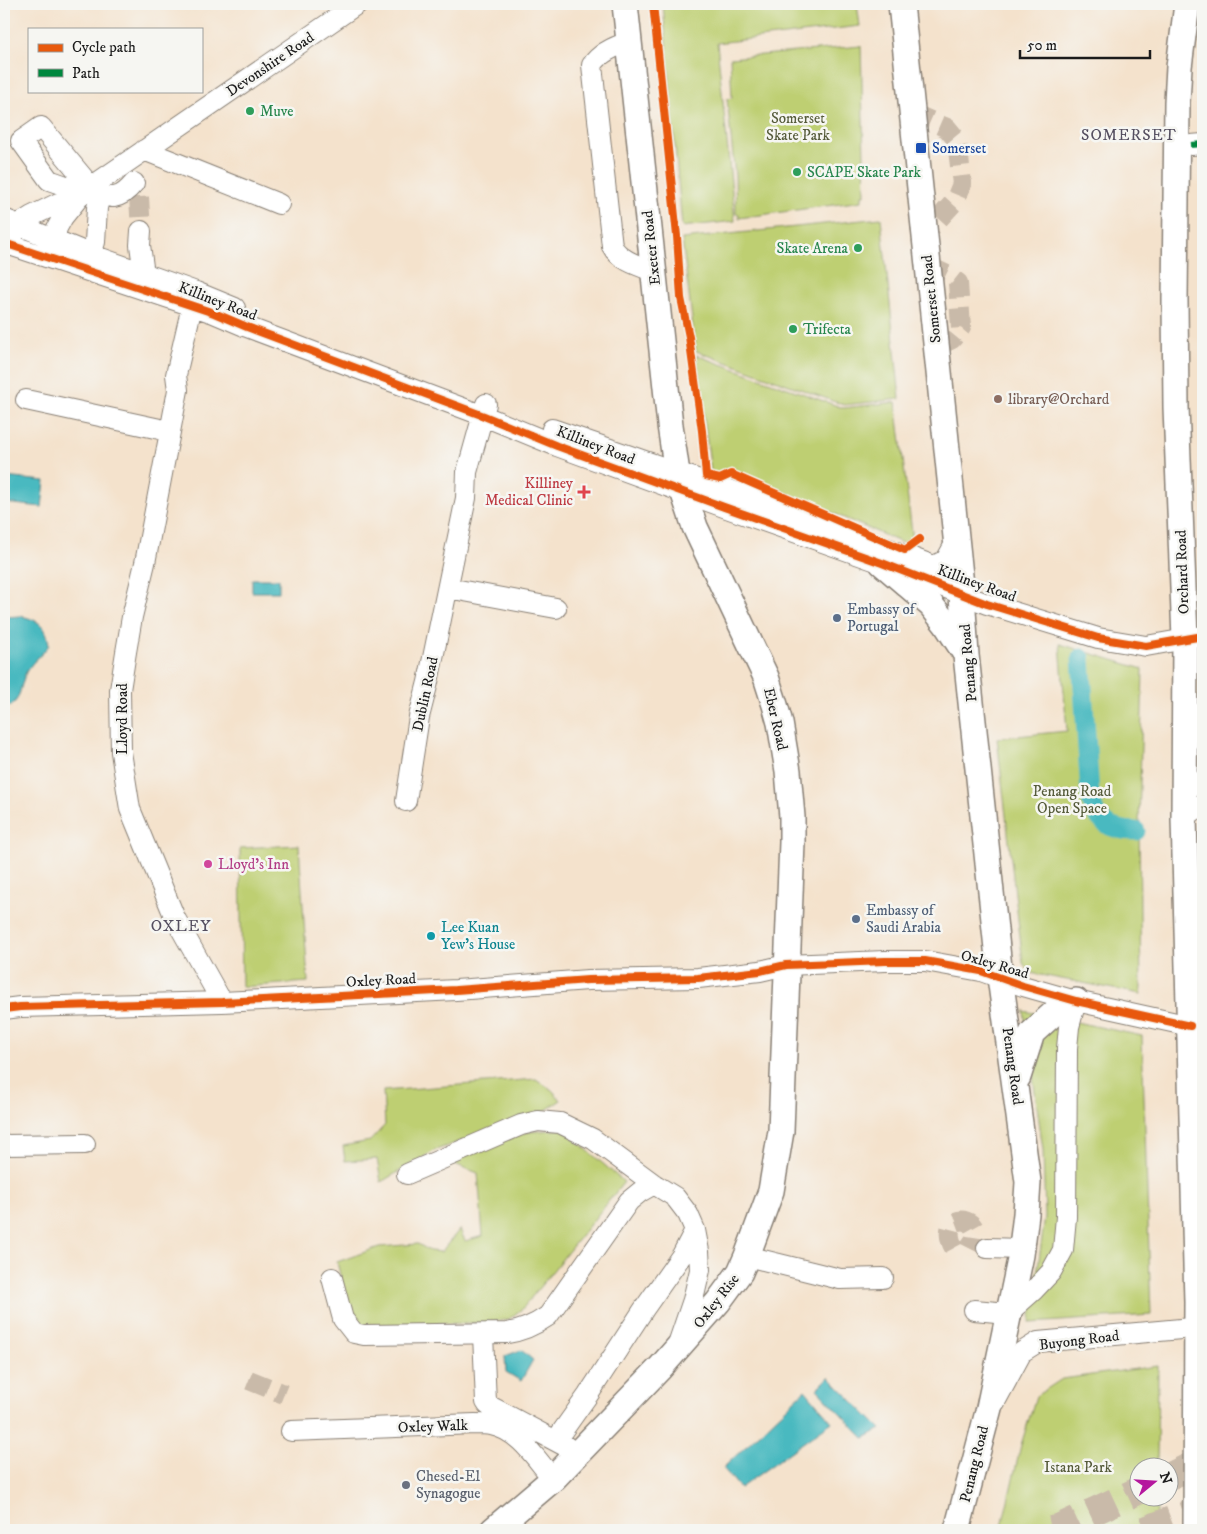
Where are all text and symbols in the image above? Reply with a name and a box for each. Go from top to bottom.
legend [28,28,202,92]
street label: Devonshire Road [223,28,318,101]
scale bar [1020,28,1150,60]
text: 50 m [1027,36,1057,55]
text: Cycle path [72,38,136,57]
text: Path [72,64,100,83]
place label: Muve [260,102,294,121]
marker: Muve [244,105,256,117]
park label: Somerset Skate Park [766,109,831,145]
district label: SOMERSET [1081,125,1177,145]
place label: Somerset [932,139,986,158]
marker: Somerset [914,141,928,155]
place label: SCAPE Skate Park [807,163,921,182]
marker: SCAPE Skate Park [791,166,803,178]
street label: Exeter Road [638,209,665,286]
place label: Skate Arena [777,239,849,258]
marker: Skate Arena [852,242,864,254]
street label: Somerset Road [917,253,946,344]
street label: Killiney Road [176,278,260,325]
place label: Trifecta [803,320,851,339]
marker: Trifecta [787,323,799,335]
place label: library@Orchard [1008,390,1110,409]
marker: library@Orchard [992,393,1004,405]
street label: Killiney Road [554,422,638,469]
place label: Killiney Medical Clinic [485,474,574,510]
marker: Killiney Medical Clinic [577,485,591,499]
street label: Orchard Road [1172,529,1193,614]
street label: Killiney Road [935,560,1019,607]
place label: Embassy of Portugal [847,600,917,636]
marker: Embassy of Portugal [831,612,843,624]
street label: Penang Road [956,623,981,703]
street label: Dublin Road [408,655,443,733]
street label: Lloyd Road [113,683,132,755]
street label: Eber Road [759,686,792,753]
park label: Penang Road Open Space [1033,782,1112,818]
place label: Lloyd's Inn [218,855,289,874]
marker: Lloyd's Inn [202,858,214,870]
place label: Embassy of Saudi Arabia [866,901,941,937]
marker: Embassy of Saudi Arabia [850,913,862,925]
district label: OXLEY [151,916,211,936]
place label: Lee Kuan Yew's House [441,918,515,954]
marker: Lee Kuan Yew's House [425,930,437,942]
street label: Oxley Road [959,946,1032,983]
street label: Oxley Road [346,969,417,992]
street label: Penang Road [998,1026,1027,1107]
street label: Oxley Rise [689,1270,744,1332]
street label: Buyong Road [1038,1326,1121,1355]
street label: Oxley Walk [398,1416,469,1437]
street label: Penang Road [956,1423,993,1504]
north arrow [1130,1456,1180,1506]
park label: Istana Park [1044,1458,1112,1477]
place label: Chesed-El Synagogue [416,1467,480,1503]
text: N [1155,1470,1176,1487]
marker: Chesed-El Synagogue [400,1479,412,1491]

